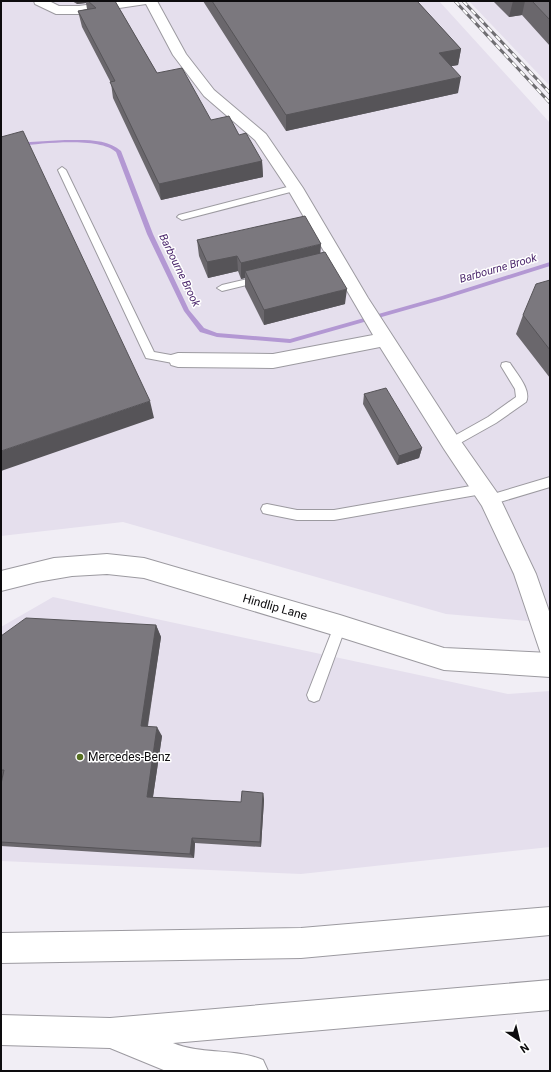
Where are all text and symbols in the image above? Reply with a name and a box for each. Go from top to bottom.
water label: Barbourne Brook [156,232,203,309]
water label: Barbourne Brook [458,251,539,286]
street label: Hindlip Lane [241,591,309,623]
place label: Mercedes-Benz [88,750,171,764]
marker: Mercedes-Benz [75,752,85,762]
north arrow [499,1020,539,1060]
text: N [517,1040,531,1055]

